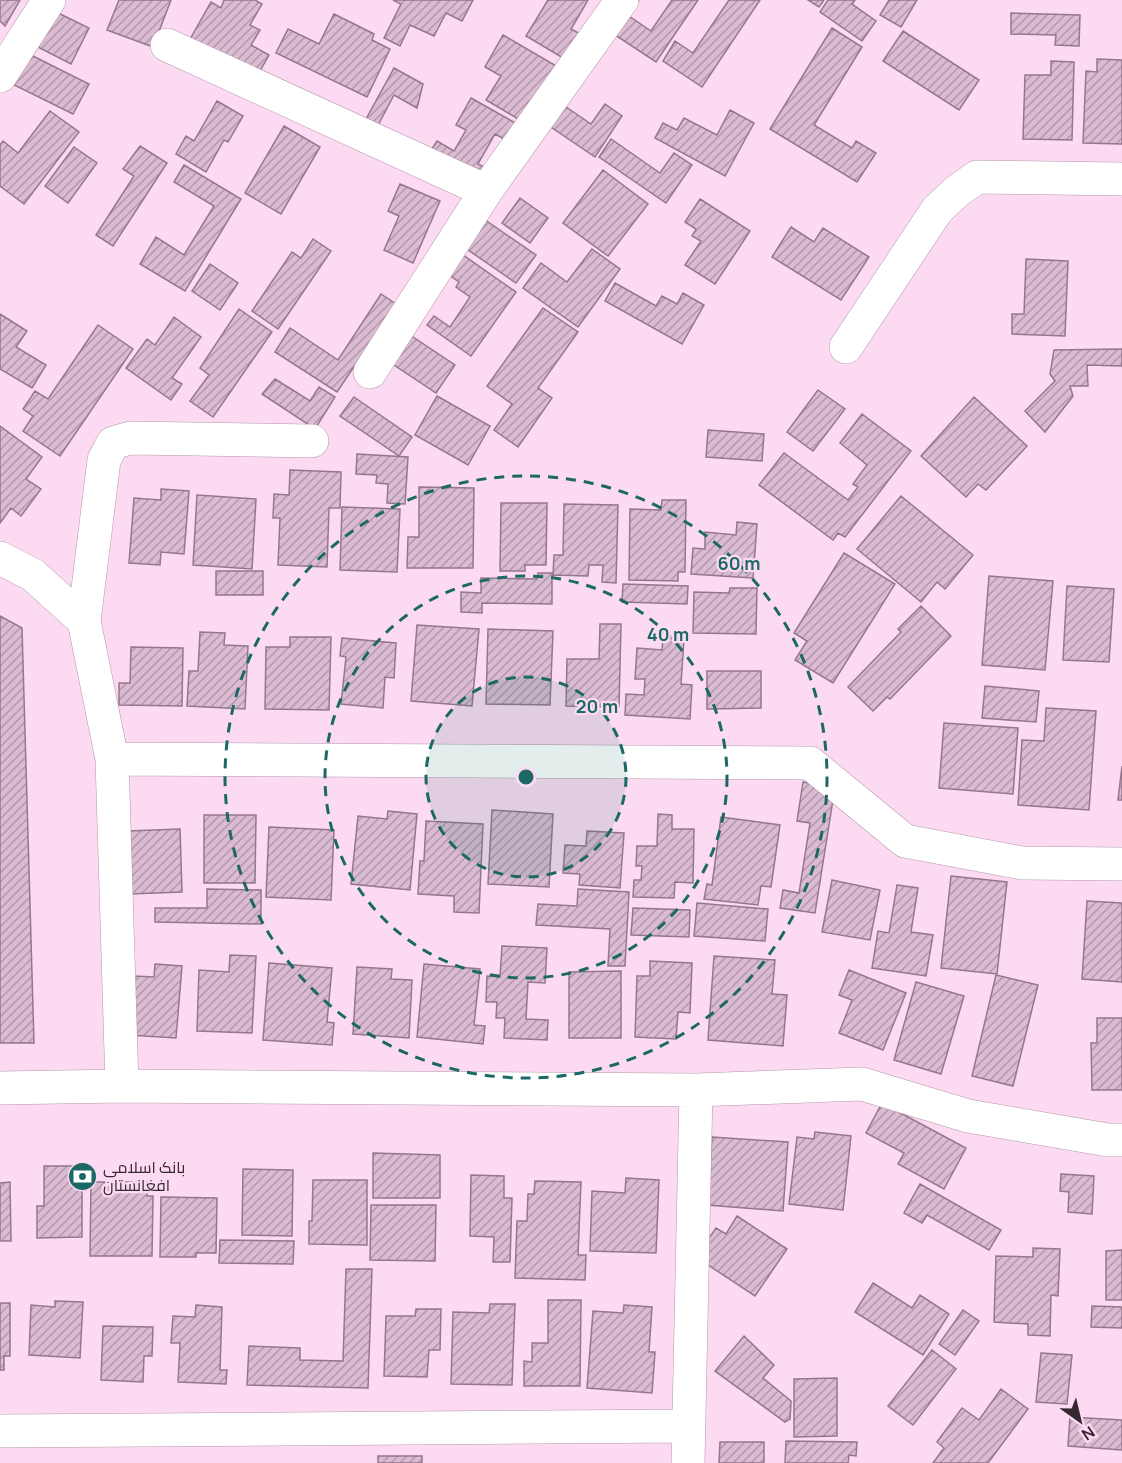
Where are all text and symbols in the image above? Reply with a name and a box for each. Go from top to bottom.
text: 60 m [718,551,760,575]
text: 40 m [647,622,689,646]
text: 20 m [576,694,618,718]
centre of rings [516,767,536,787]
place label: بانک اسلامی افغانستان [103,1156,185,1196]
bank icon: بانک اسلامی افغانستان [66,1160,98,1192]
north arrow [1050,1391,1110,1451]
text: N [1077,1421,1099,1446]

